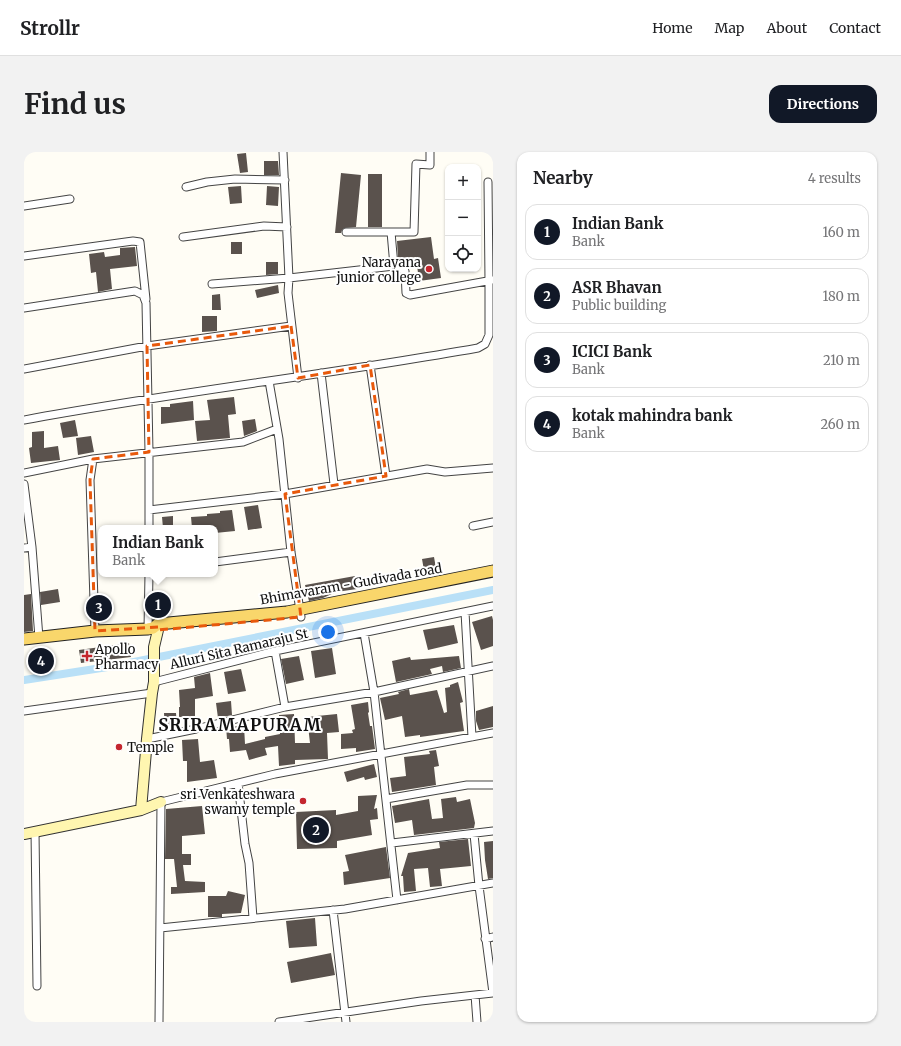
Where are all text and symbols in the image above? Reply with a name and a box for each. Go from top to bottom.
text: Strollr [20,16,80,40]
text: Home [652,19,693,37]
text: Map [715,19,744,37]
text: About [766,19,807,37]
text: Contact [829,19,881,37]
button: Directions [769,85,877,123]
text: Find us [24,86,126,122]
map controls [445,164,481,272]
button: + [445,164,481,200]
text: Nearby [533,167,593,189]
text: 4 results [808,170,861,187]
button: − [445,200,481,236]
text: Indian Bank [572,214,663,233]
text: 1 [544,224,550,241]
text: 160 m [822,224,860,241]
text: Bank [572,233,605,250]
button: locate [445,236,481,272]
place label: Narayana junior college [335,254,421,286]
marker: Narayana junior college [424,264,434,274]
text: ASR Bhavan [572,278,662,297]
text: 2 [543,288,551,305]
text: 180 m [822,288,860,305]
text: Public building [572,297,666,314]
text: ICICI Bank [572,342,652,361]
text: 3 [543,352,551,369]
text: 210 m [823,352,860,369]
text: Bank [572,361,605,378]
text: kotak mahindra bank [572,406,732,425]
text: 4 [543,416,551,433]
text: 260 m [820,416,860,433]
text: Bank [572,425,605,442]
popup [98,525,218,577]
text: Indian Bank [112,533,204,552]
text: Bank [112,552,145,569]
street label: Bhimavaram - Gudivada road [259,560,443,608]
pin: 1 [145,590,171,620]
pin: 3 [86,593,112,623]
your location [318,622,338,642]
street label: Alluri Sita Ramaraju St [167,625,310,673]
place label: Apollo Pharmacy [94,641,159,673]
pin: 4 [28,646,54,676]
marker: Apollo Pharmacy [82,651,92,661]
district label: SRIRAMAPURAM [158,714,322,736]
place label: Temple [127,739,174,756]
marker: Temple [114,742,124,752]
place label: sri Venkateshwara swamy temple [180,786,295,818]
marker: sri Venkateshwara swamy temple [298,796,308,806]
pin: 2 [303,815,329,845]

